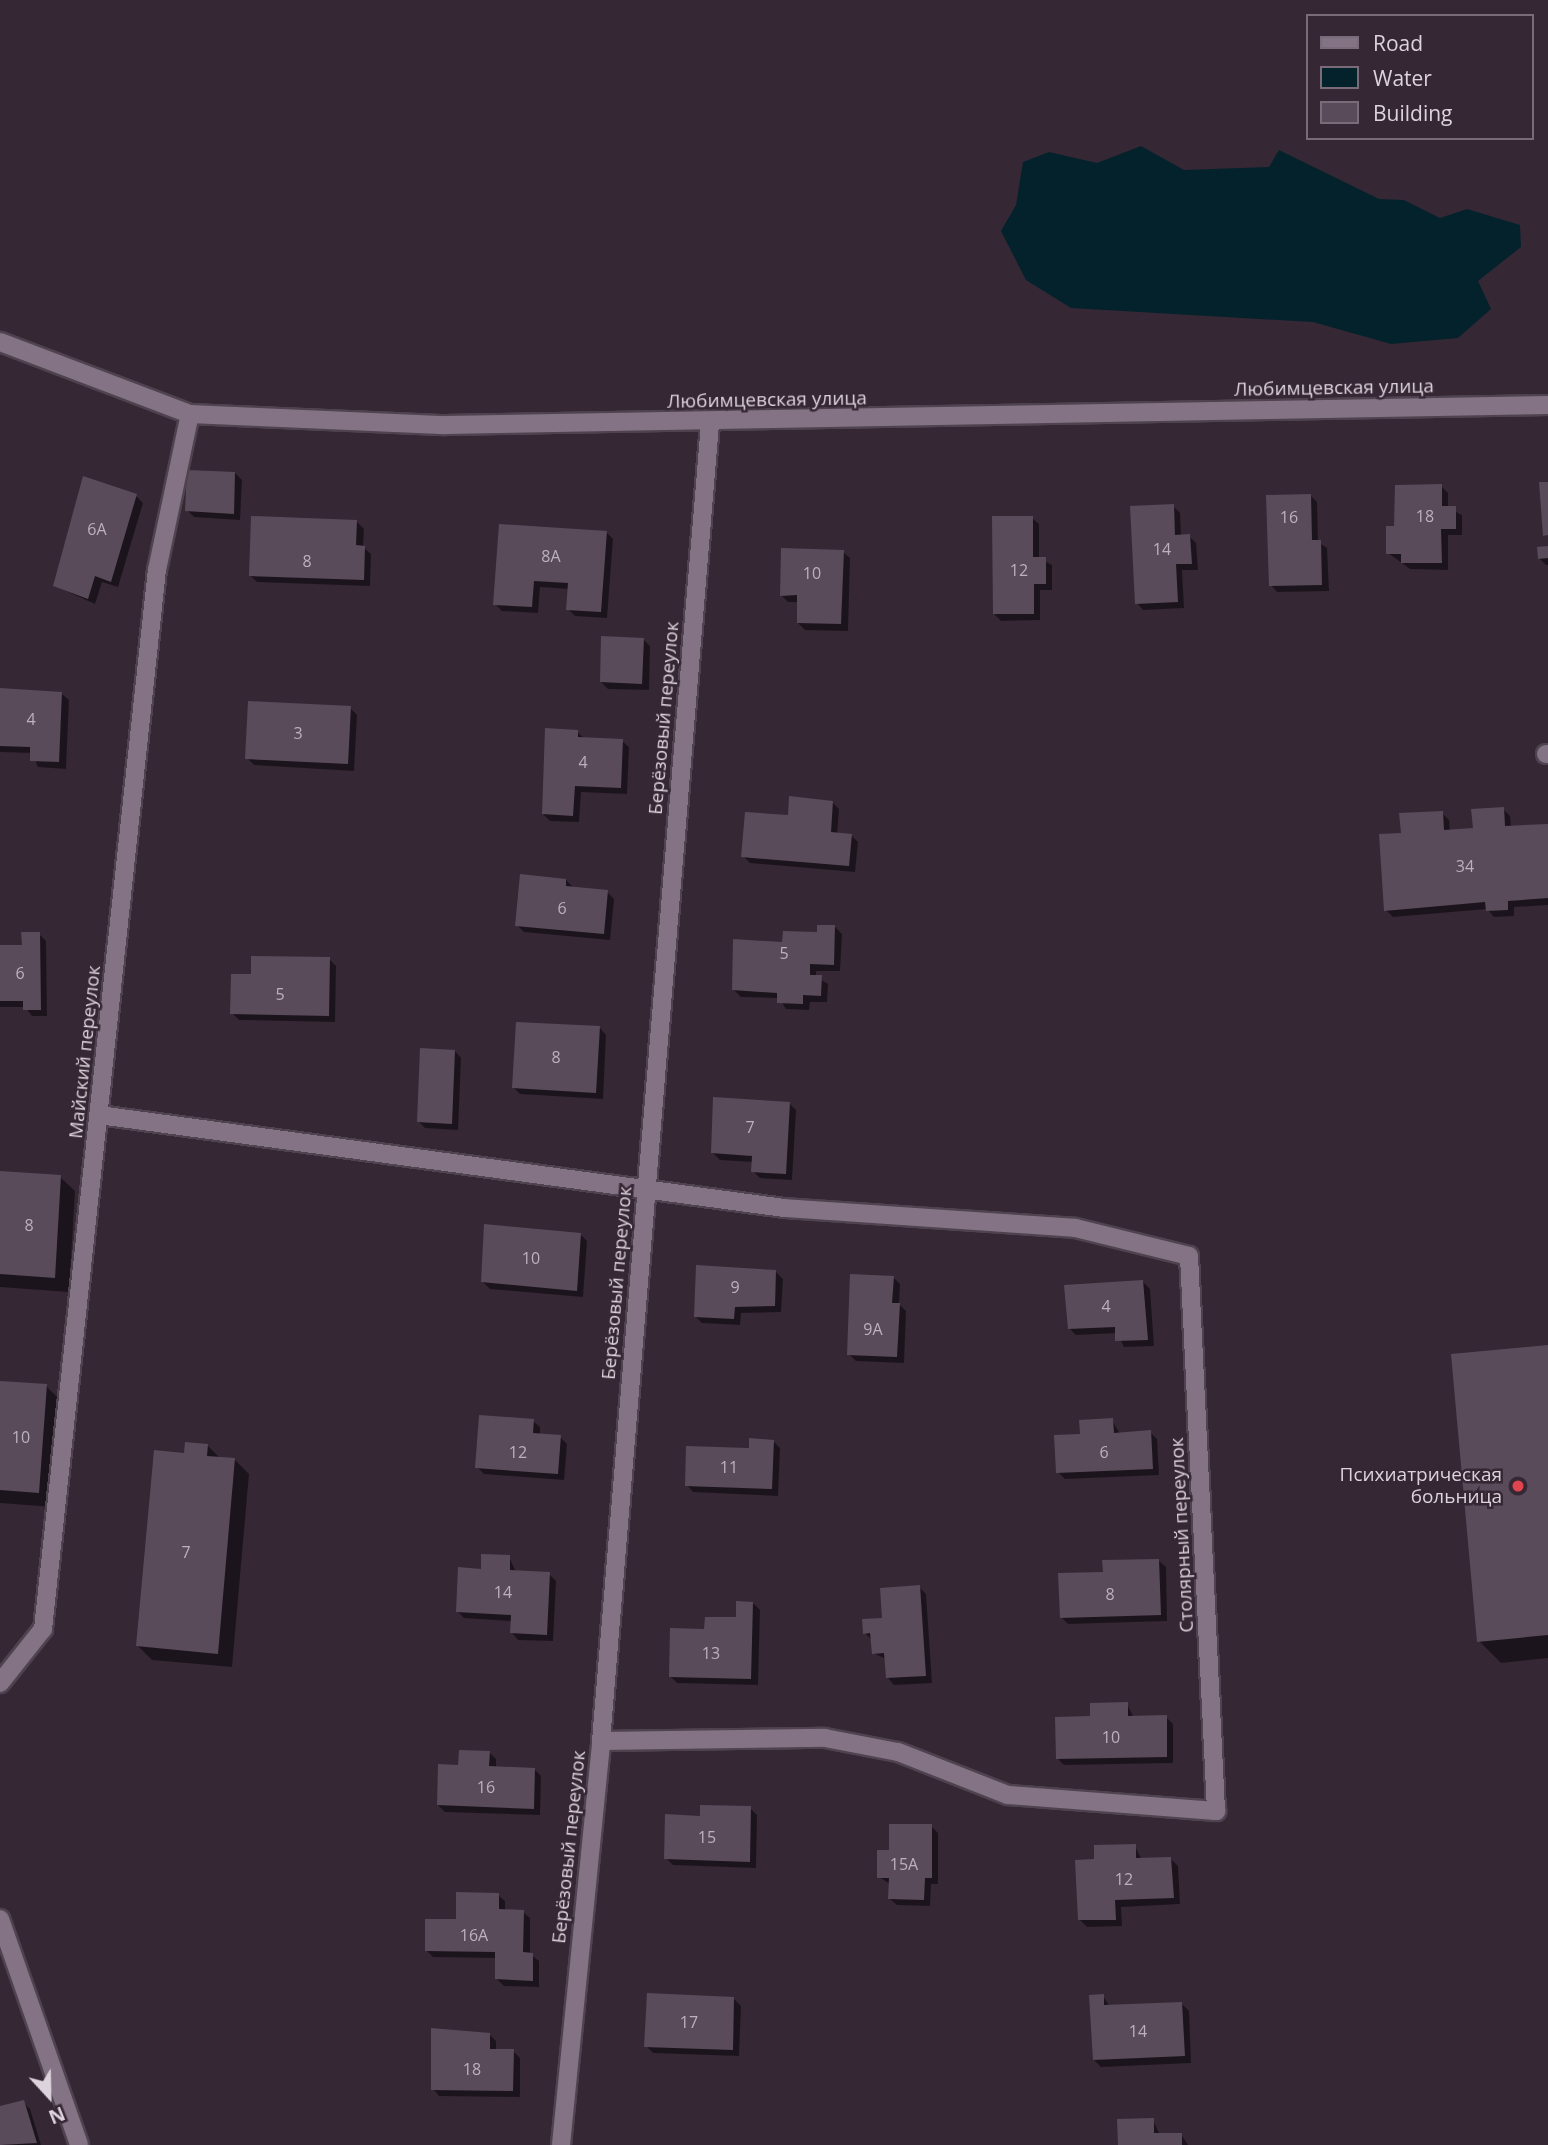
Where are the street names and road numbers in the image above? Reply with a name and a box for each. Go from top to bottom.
street label: Любимцевская улица [1234,375,1434,401]
street label: Любимцевская улица [667,387,867,413]
street label: Берёзовый переулок [644,620,684,816]
street label: Майский переулок [65,964,105,1140]
street label: Берёзовый переулок [597,1185,637,1381]
street label: Столярный переулок [1166,1437,1198,1633]
street label: Берёзовый переулок [548,1749,590,1945]

